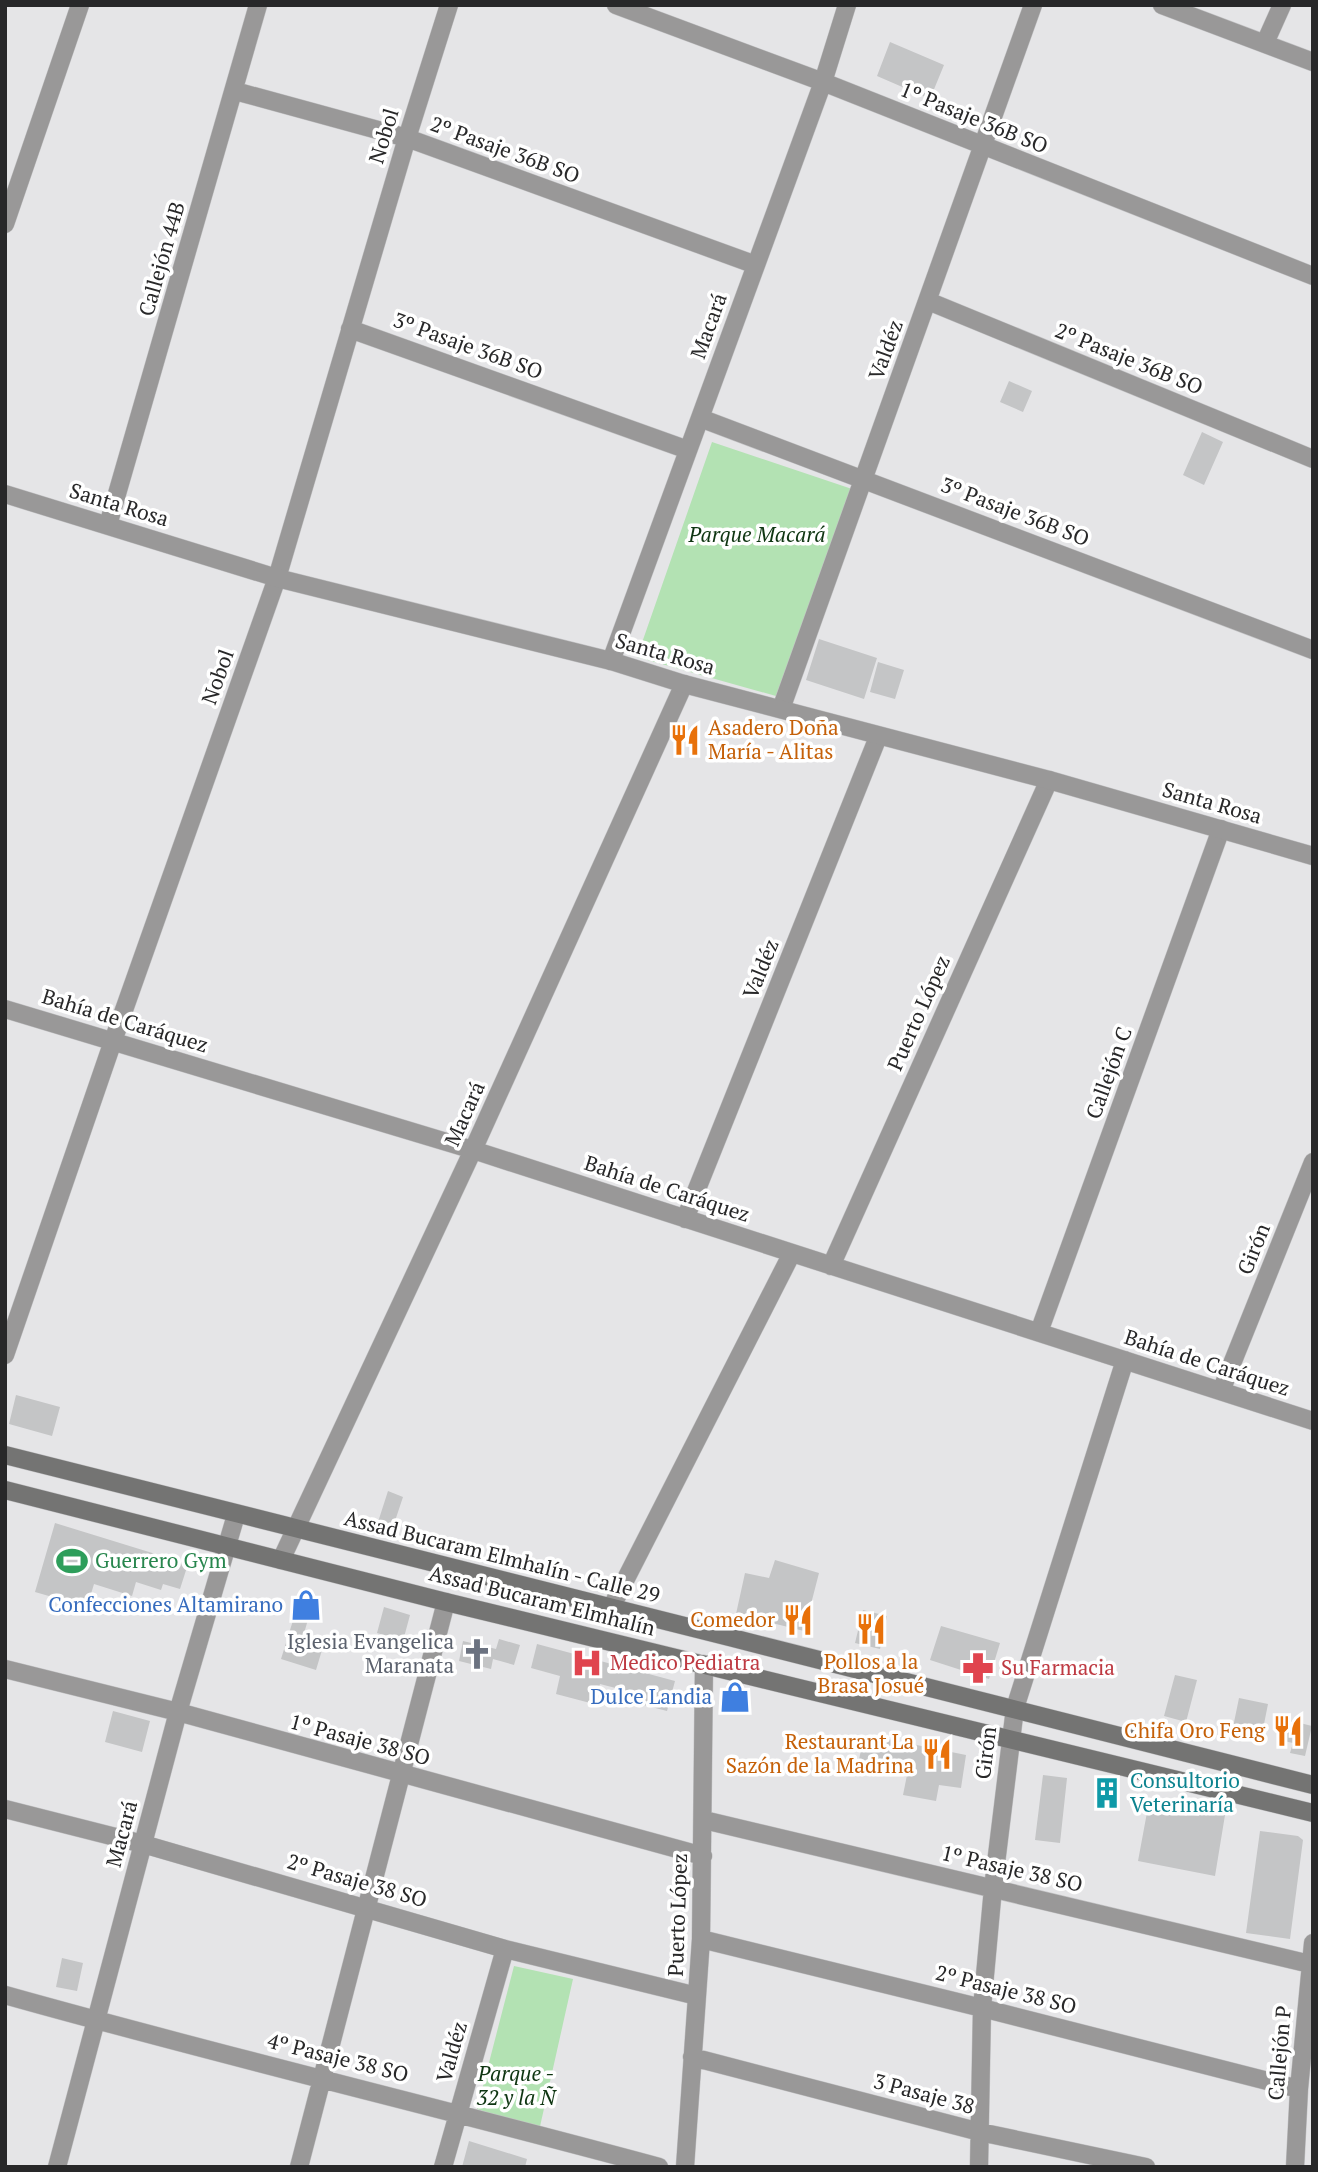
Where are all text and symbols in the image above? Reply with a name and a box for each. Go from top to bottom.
street label: 1º Pasaje 36B SO [896,75,1052,159]
street label: Nobol [361,105,405,167]
street label: 2º Pasaje 36B SO [427,109,584,189]
street label: Callejón 44B [131,198,191,319]
street label: Macará [683,289,733,362]
street label: 3º Pasaje 36B SO [390,305,547,385]
street label: Valdéz [861,316,909,383]
street label: 2º Pasaje 36B SO [1051,316,1207,400]
street label: 3º Pasaje 36B SO [937,470,1094,552]
street label: Santa Rosa [66,476,173,532]
park label: Parque Macará [688,520,825,548]
street label: Santa Rosa [612,626,719,681]
street label: Nobol [194,645,240,708]
place label: Asadero Doña María - Alitas [708,713,839,765]
restaurant icon: Asadero Doña María - Alitas [668,723,702,757]
street label: Santa Rosa [1159,775,1266,830]
street label: Valdéz [736,935,785,1003]
street label: Puerto López [880,951,956,1075]
street label: Bahía de Caráquez [39,981,212,1059]
street label: Callejón C [1078,1023,1138,1123]
street label: Macará [437,1077,491,1150]
street label: Bahía de Caráquez [581,1148,753,1228]
street label: Girón [1230,1218,1276,1278]
street label: Bahía de Caráquez [1121,1322,1293,1402]
street label: Assad Bucaram Elmhalín - Calle 29 [341,1505,663,1609]
sports icon: Guerrero Gym [55,1544,89,1578]
place label: Guerrero Gym [95,1546,227,1574]
street label: Assad Bucaram Elmhalín [426,1561,658,1641]
shop icon: Confecciones Altamirano [289,1588,323,1622]
place label: Confecciones Altamirano [48,1590,283,1618]
restaurant icon: Comedor [781,1603,815,1637]
place label: Comedor [690,1605,775,1633]
restaurant icon: Pollos a la Brasa Josué [854,1612,888,1646]
place label: Iglesia Evangelica Maranata [287,1627,454,1679]
church icon: Iglesia Evangelica Maranata [460,1637,494,1671]
hospital icon: Medico Pediatra [570,1646,604,1680]
place label: Pollos a la Brasa Josué [818,1647,924,1699]
place label: Medico Pediatra [610,1648,761,1676]
pharmacy icon: Su Farmacia [961,1651,995,1685]
place label: Su Farmacia [1001,1653,1115,1681]
shop icon: Dulce Landia [718,1680,752,1714]
place label: Dulce Landia [590,1682,712,1710]
street label: 1º Pasaje 38 SO [287,1707,434,1771]
restaurant icon: Chifa Oro Feng [1271,1714,1305,1748]
place label: Chifa Oro Feng [1124,1716,1266,1744]
street label: Girón [968,1724,1002,1781]
place label: Restaurant La Sazón de la Madrina [726,1727,914,1779]
restaurant icon: Restaurant La Sazón de la Madrina [920,1737,954,1771]
place label: Consultorio Veterinaría [1130,1766,1240,1818]
building icon: Consultorio Veterinaría [1090,1776,1124,1810]
street label: Macará [99,1797,143,1870]
street label: 1º Pasaje 38 SO [939,1838,1086,1898]
street label: 2º Pasaje 38 SO [284,1847,430,1913]
street label: Puerto López [661,1853,693,1977]
street label: 2º Pasaje 38 SO [933,1958,1080,2020]
street label: Callejón P [1261,2004,1297,2101]
street label: Valdéz [429,2018,473,2085]
street label: 4º Pasaje 38 SO [265,2026,412,2088]
park label: Parque - 32 y la Ñ [476,2059,557,2111]
street label: 3 Pasaje 38 [871,2066,978,2120]

